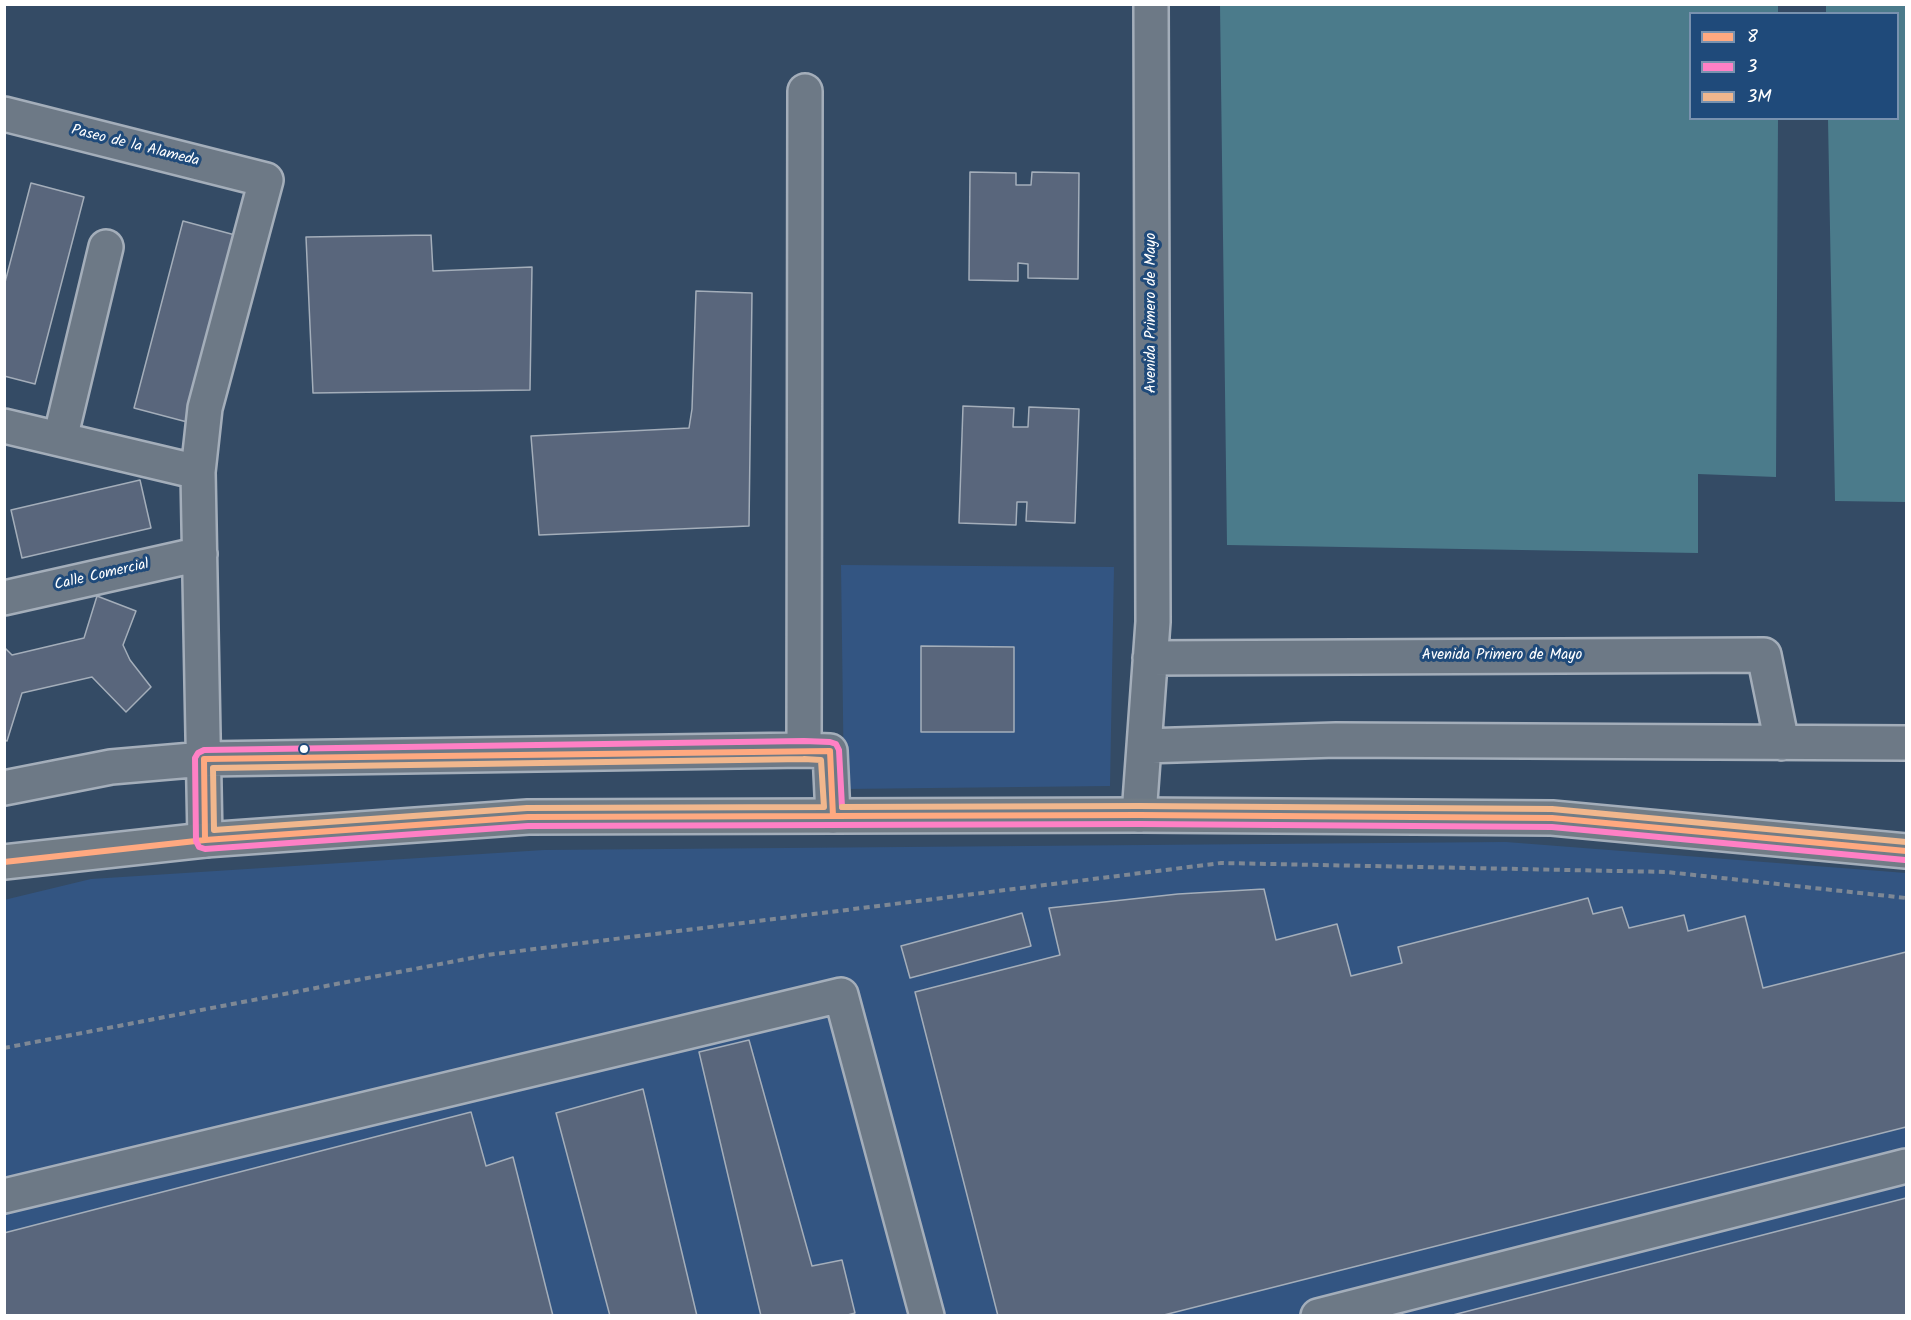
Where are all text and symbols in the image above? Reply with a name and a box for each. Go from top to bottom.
legend [1689,12,1899,120]
text: 8 [1747,23,1758,52]
text: 3 [1747,53,1757,82]
text: 3M [1747,83,1771,112]
street label: Paseo de la Alameda [69,122,201,172]
street label: Avenida Primero de Mayo [1143,233,1161,393]
street label: Calle Comercial [53,556,151,596]
street label: Avenida Primero de Mayo [1422,647,1582,665]
unlabelled marker [298,743,310,755]

